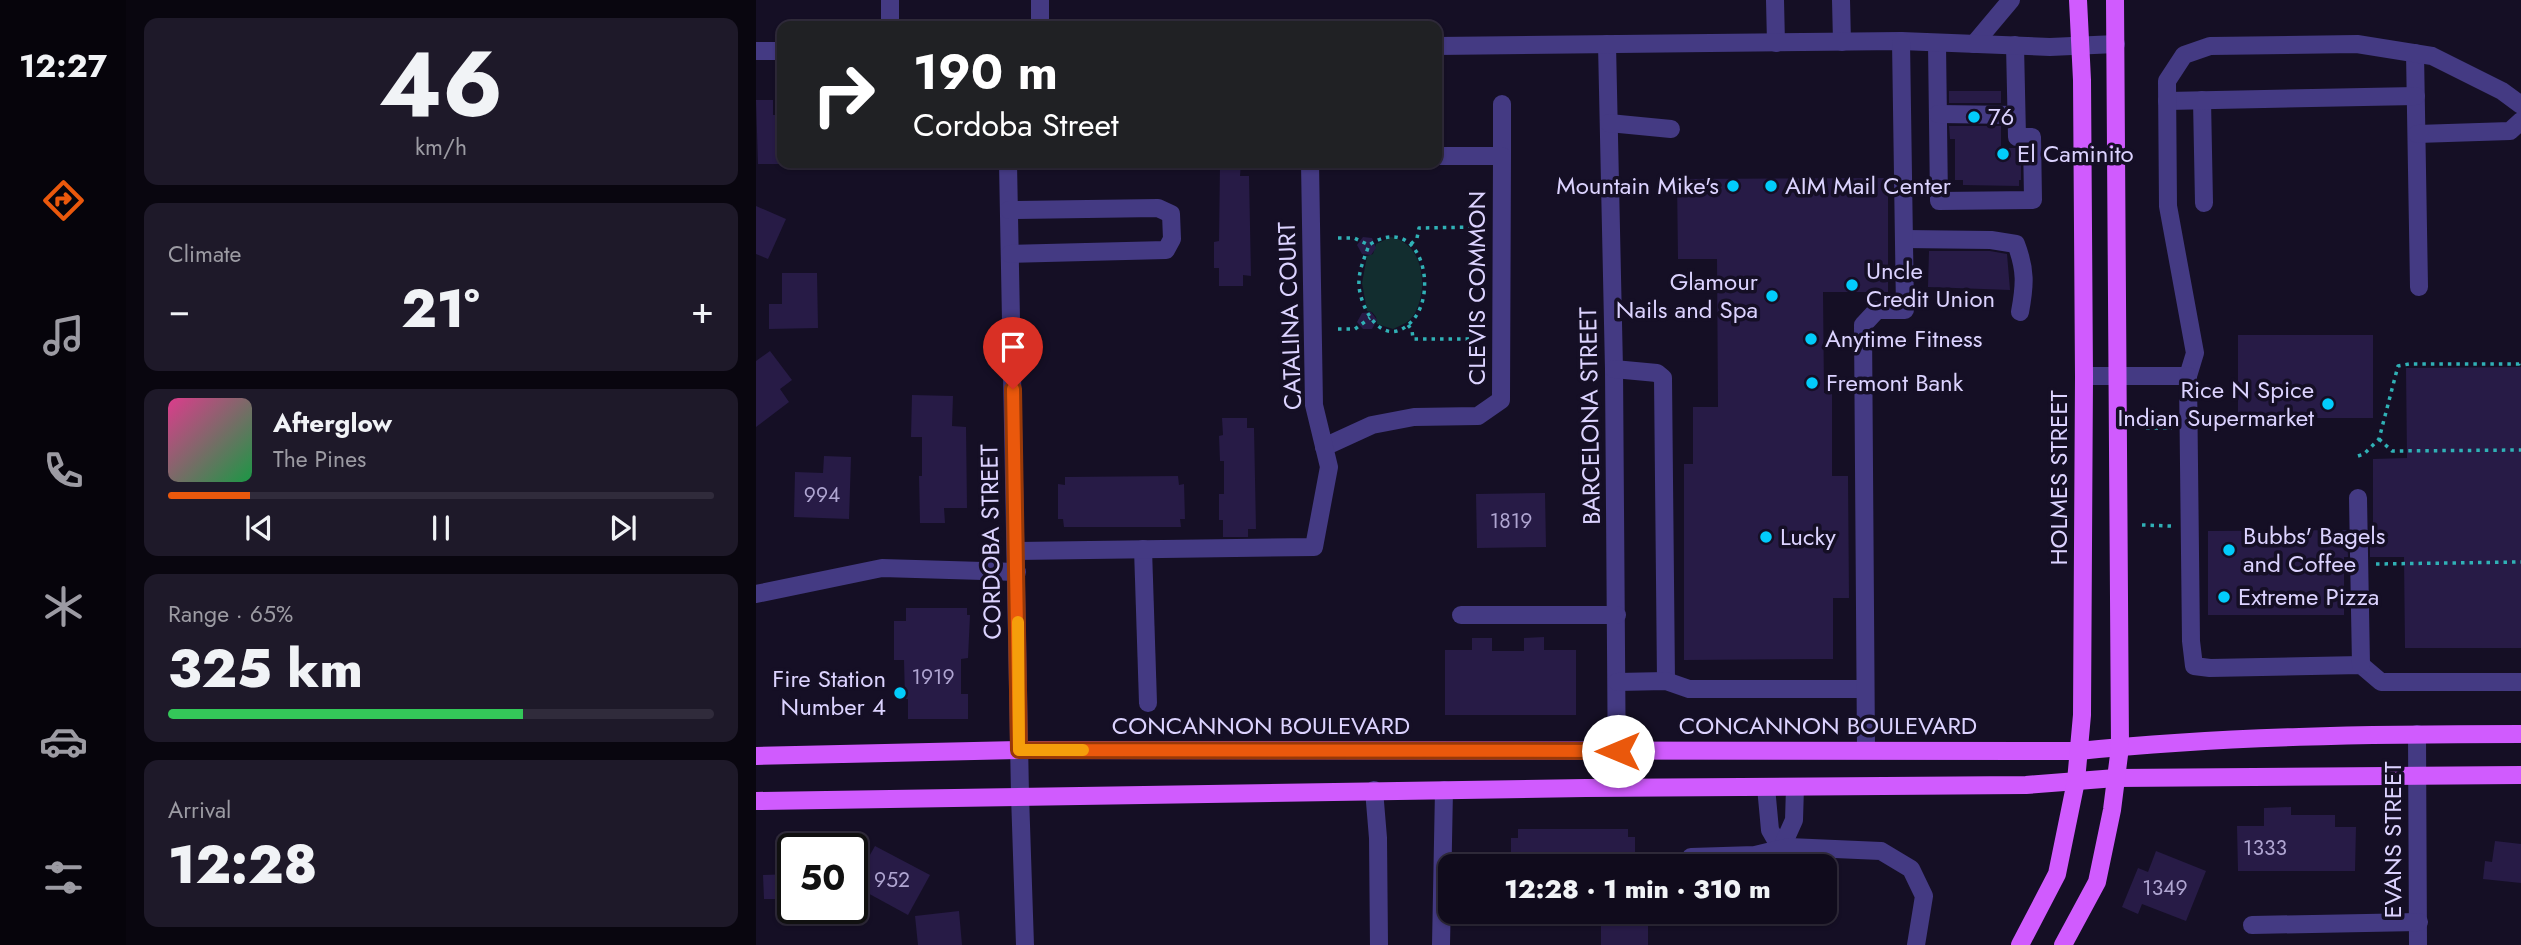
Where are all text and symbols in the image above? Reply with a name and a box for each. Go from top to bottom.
text: 46 [379,19,503,150]
text: 190 m [913,37,1058,107]
text: 12:27 [19,43,107,89]
icon: right [798,49,889,140]
place label: 76 [1988,99,2014,134]
text: Cordoba Street [913,102,1119,148]
marker: 76 [1966,109,1982,125]
text: km/h [415,130,467,164]
place label: El Caminito [2017,136,2134,171]
marker: El Caminito [1995,146,2011,162]
place label: Mountain Mike's [1556,168,1719,203]
place label: AIM Mail Center [1785,168,1952,203]
icon: directions [39,176,88,225]
marker: Mountain Mike's [1725,178,1741,194]
marker: AIM Mail Center [1763,178,1779,194]
street label: CLEVIS COMMON [1459,191,1494,385]
street label: CATALINA COURT [1269,221,1310,411]
text: Climate [168,237,241,271]
place label: Uncle Credit Union [1866,253,1995,316]
place label: Glamour Nails and Spa [1616,264,1759,327]
text: 21° [401,271,480,347]
marker: Uncle Credit Union [1844,277,1860,293]
text: − [168,282,190,337]
text: + [691,282,714,337]
marker: Glamour Nails and Spa [1764,288,1780,304]
street label: BARCELONA STREET [1570,307,1609,525]
icon: music [39,311,88,360]
pin [983,317,1043,389]
place label: Anytime Fitness [1825,321,1982,356]
icon: arrive [994,328,1032,366]
marker: Anytime Fitness [1803,331,1819,347]
place label: Fremont Bank [1826,365,1964,400]
place label: Rice N Spice Indian Supermarket [2117,372,2314,435]
marker: Fremont Bank [1804,375,1820,391]
street label: HOLMES STREET [2041,390,2076,566]
marker: Rice N Spice Indian Supermarket [2320,396,2336,412]
text: Afterglow [273,404,392,442]
text: The Pines [273,442,366,476]
street label: CORDOBA STREET [971,444,1010,640]
icon: phone [39,446,88,495]
house number: 994 [804,480,840,510]
house number: 1819 [1490,506,1532,536]
icon: previous [240,509,278,547]
icon: pause [422,509,460,547]
icon: next [604,509,642,547]
place label: Bubbs' Bagels and Coffee [2243,518,2386,581]
place label: Lucky [1780,519,1836,554]
marker: Lucky [1758,529,1774,545]
marker: Bubbs' Bagels and Coffee [2221,542,2237,558]
place label: Extreme Pizza [2238,579,2379,614]
icon: climate [39,582,88,631]
marker: Extreme Pizza [2216,589,2232,605]
text: Range · 65% [168,597,293,631]
text: 325 km [168,631,363,707]
place label: Fire Station Number 4 [772,661,886,724]
house number: 1919 [911,662,955,692]
marker: Fire Station Number 4 [892,685,908,701]
street label: CONCANNON BOULEVARD [1112,708,1410,743]
street label: CONCANNON BOULEVARD [1679,708,1977,743]
position arrow [1581,714,1655,788]
icon: car [39,717,88,766]
street label: EVANS STREET [2375,762,2410,918]
text: Arrival [168,793,231,827]
text: 12:28 [168,827,317,903]
speed limit sign: 50 [777,833,868,924]
house number: 1333 [2243,833,2287,863]
icon: filters [39,853,88,902]
house number: 952 [874,865,910,895]
text: 12:28 · 1 min · 310 m [1504,870,1771,908]
house number: 1349 [2142,873,2188,903]

